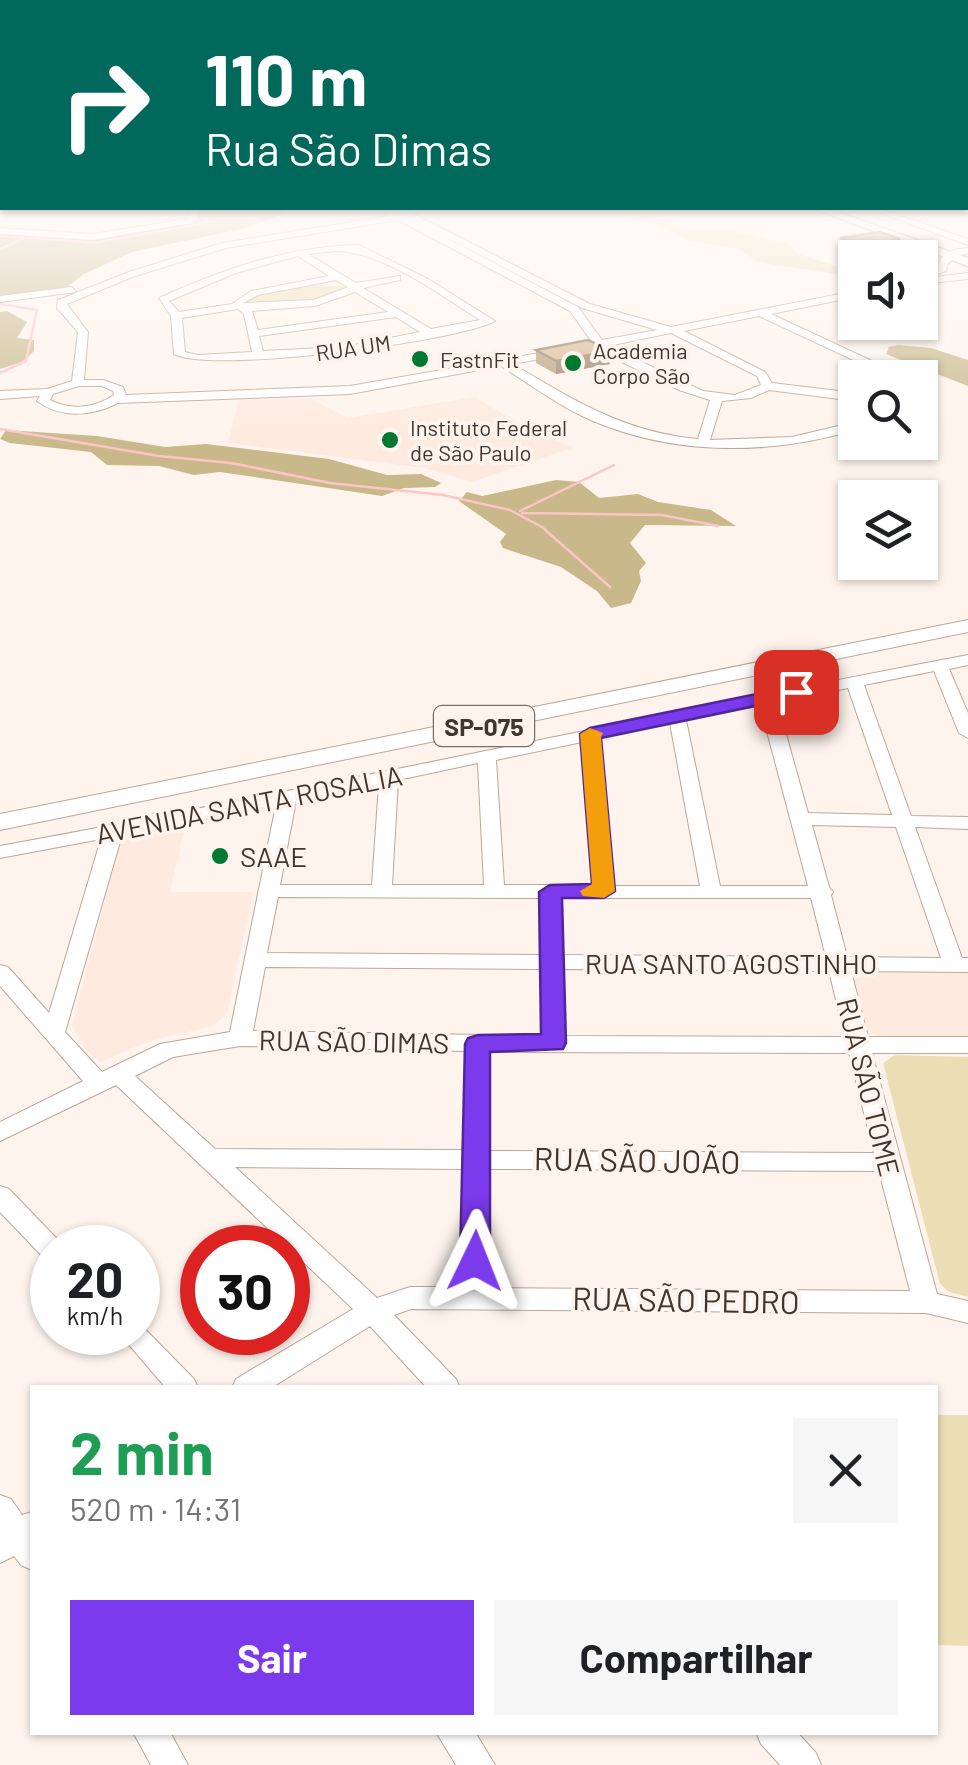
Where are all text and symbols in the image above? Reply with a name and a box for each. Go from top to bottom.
text: 110 m [205,36,367,120]
icon: right [40,40,170,170]
text: Rua São Dimas [205,121,492,175]
map controls [838,240,938,580]
button: sound [838,240,938,340]
street label: RUA UM [314,329,392,365]
place label: Academia Corpo São [593,337,691,388]
place label: FastnFit [440,346,520,372]
marker: FastnFit [409,348,431,370]
marker: Academia Corpo São [562,352,584,374]
button: search [838,360,938,460]
place label: Instituto Federal de São Paulo [410,414,567,465]
marker: Instituto Federal de São Paulo [379,429,401,451]
button: layers [838,480,938,580]
pin [754,650,839,735]
icon: arrive [769,665,824,720]
road number: SP-075 [434,706,534,746]
street label: AVENIDA SANTA ROSALIA [93,758,405,850]
place label: SAAE [240,839,307,873]
marker: SAAE [209,845,231,867]
street label: RUA SANTO AGOSTINHO [585,946,877,980]
street label: RUA SÃO TOME [830,994,908,1180]
street label: RUA SÃO DIMAS [258,1022,450,1060]
street label: RUA SÃO JOÃO [533,1138,741,1180]
position arrow [423,1209,527,1313]
speed limit sign: 30 [180,1225,310,1355]
text: 20 [67,1248,123,1308]
street label: RUA SÃO PEDRO [572,1278,800,1320]
text: km/h [67,1300,123,1330]
text: 2 min [70,1415,214,1487]
button: close [793,1418,898,1523]
text: 520 m · 14:31 [70,1489,241,1527]
button: Sair [70,1600,474,1715]
button: Compartilhar [494,1600,898,1715]

